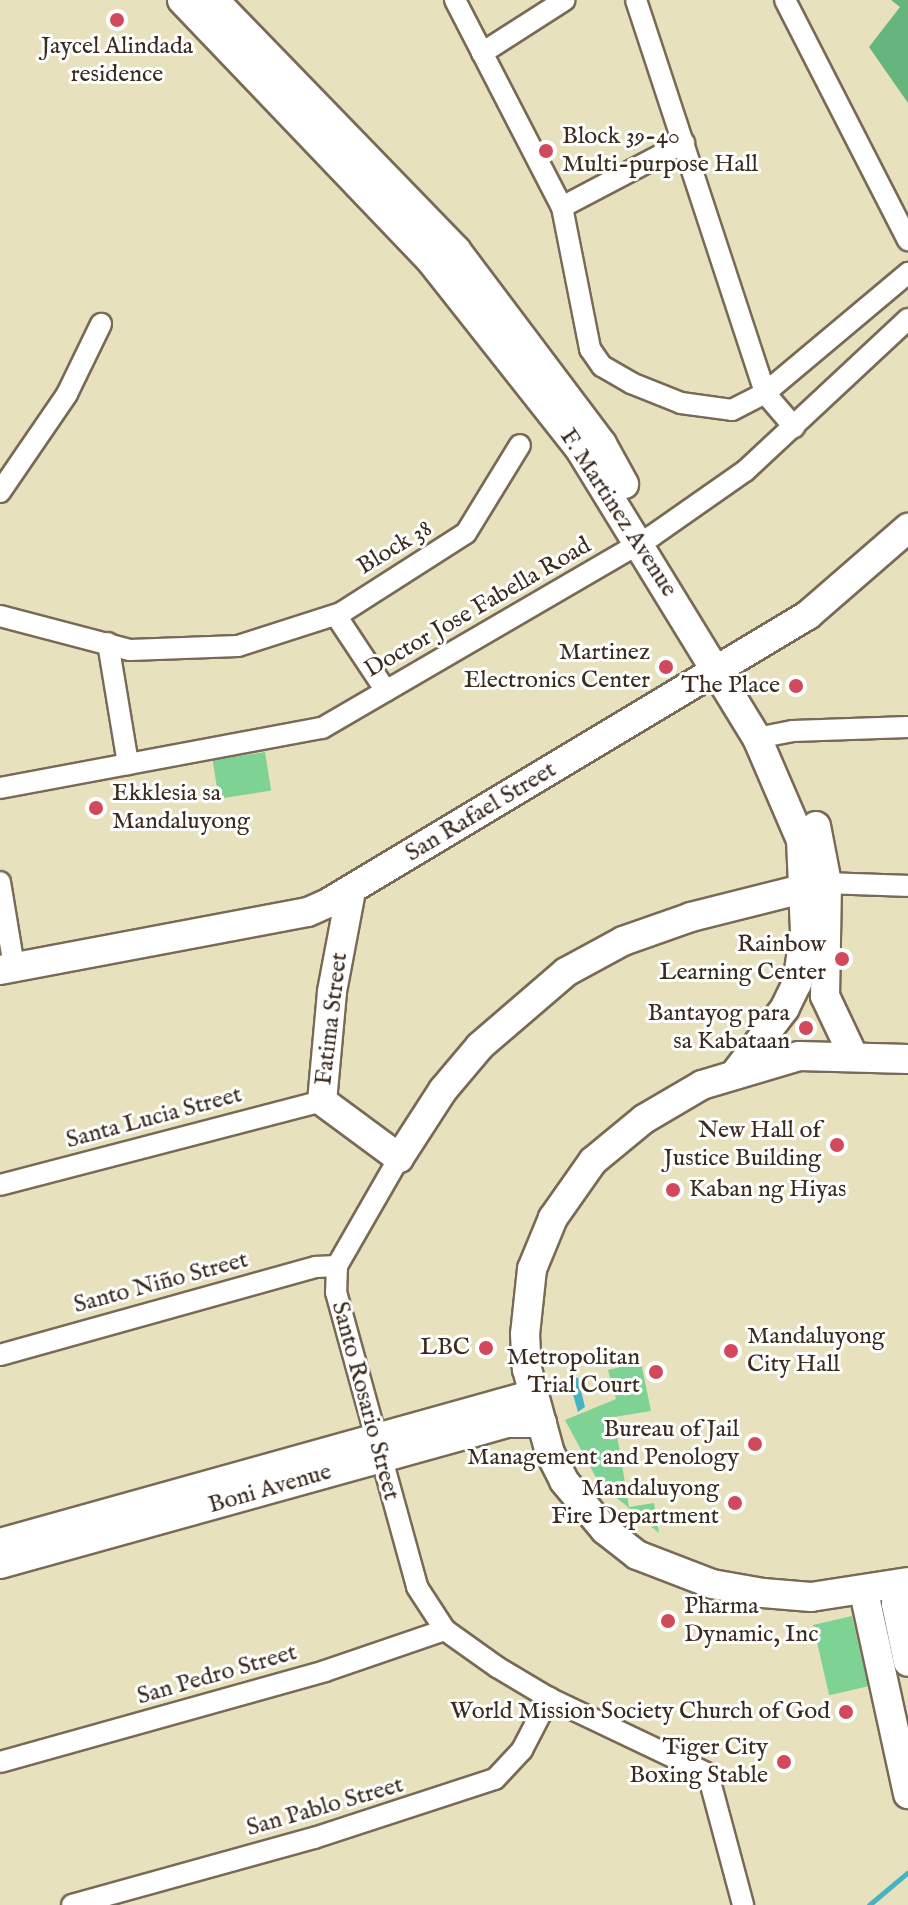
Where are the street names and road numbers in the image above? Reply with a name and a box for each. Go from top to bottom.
street label: F. Martinez Avenue [553,424,683,602]
street label: Block 38 [352,515,438,581]
street label: Doctor Jose Fabella Road [360,531,596,685]
street label: San Rafael Street [400,756,562,868]
street label: Fatima Street [310,951,354,1087]
street label: Santa Lucia Street [63,1081,245,1155]
street label: Santo Niño Street [71,1246,251,1320]
street label: Santo Rosario Street [325,1298,405,1504]
street label: Boni Avenue [205,1458,335,1520]
street label: San Pedro Street [134,1638,300,1712]
street label: San Pablo Street [243,1771,407,1843]

